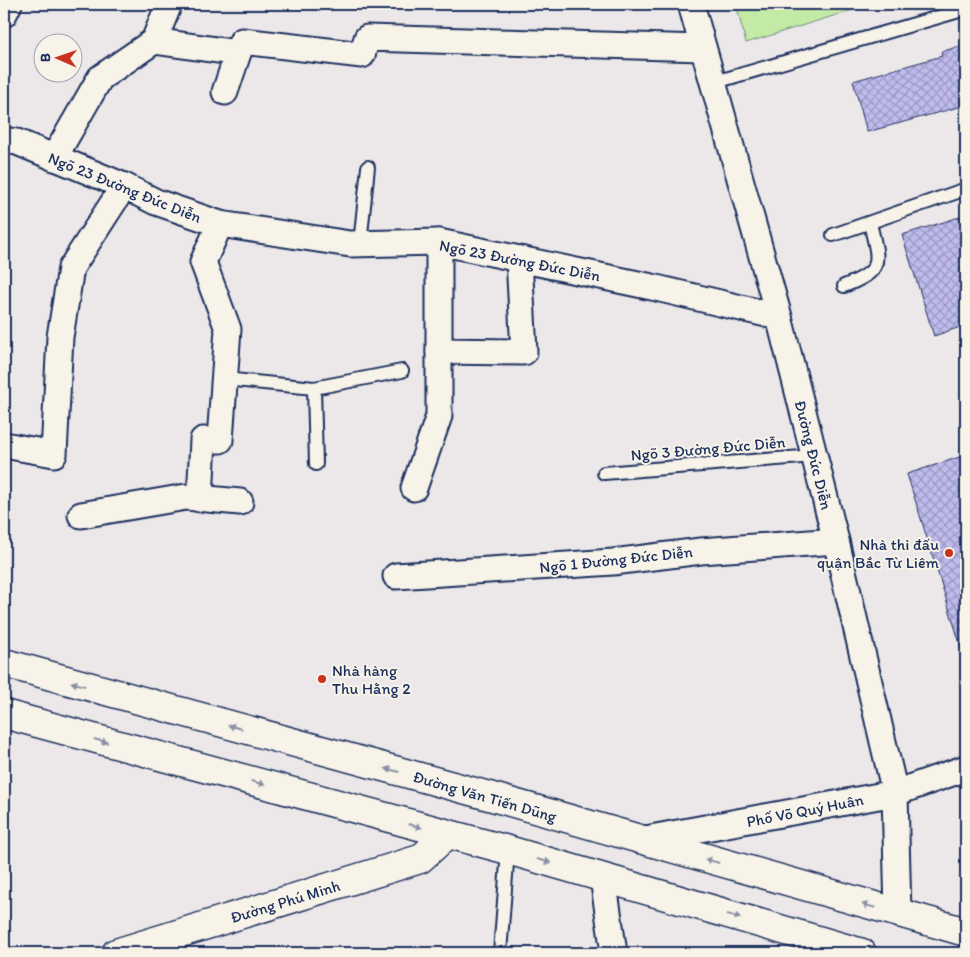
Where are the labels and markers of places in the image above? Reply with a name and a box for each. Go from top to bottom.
place label: Nhà thi đấu quận Bắc Từ Liêm [817,535,940,572]
marker: Nhà thi đấu quận Bắc Từ Liêm [943,547,955,559]
place label: Nhà hàng Thu Hằng 2 [332,661,411,698]
marker: Nhà hàng Thu Hằng 2 [316,673,328,685]

